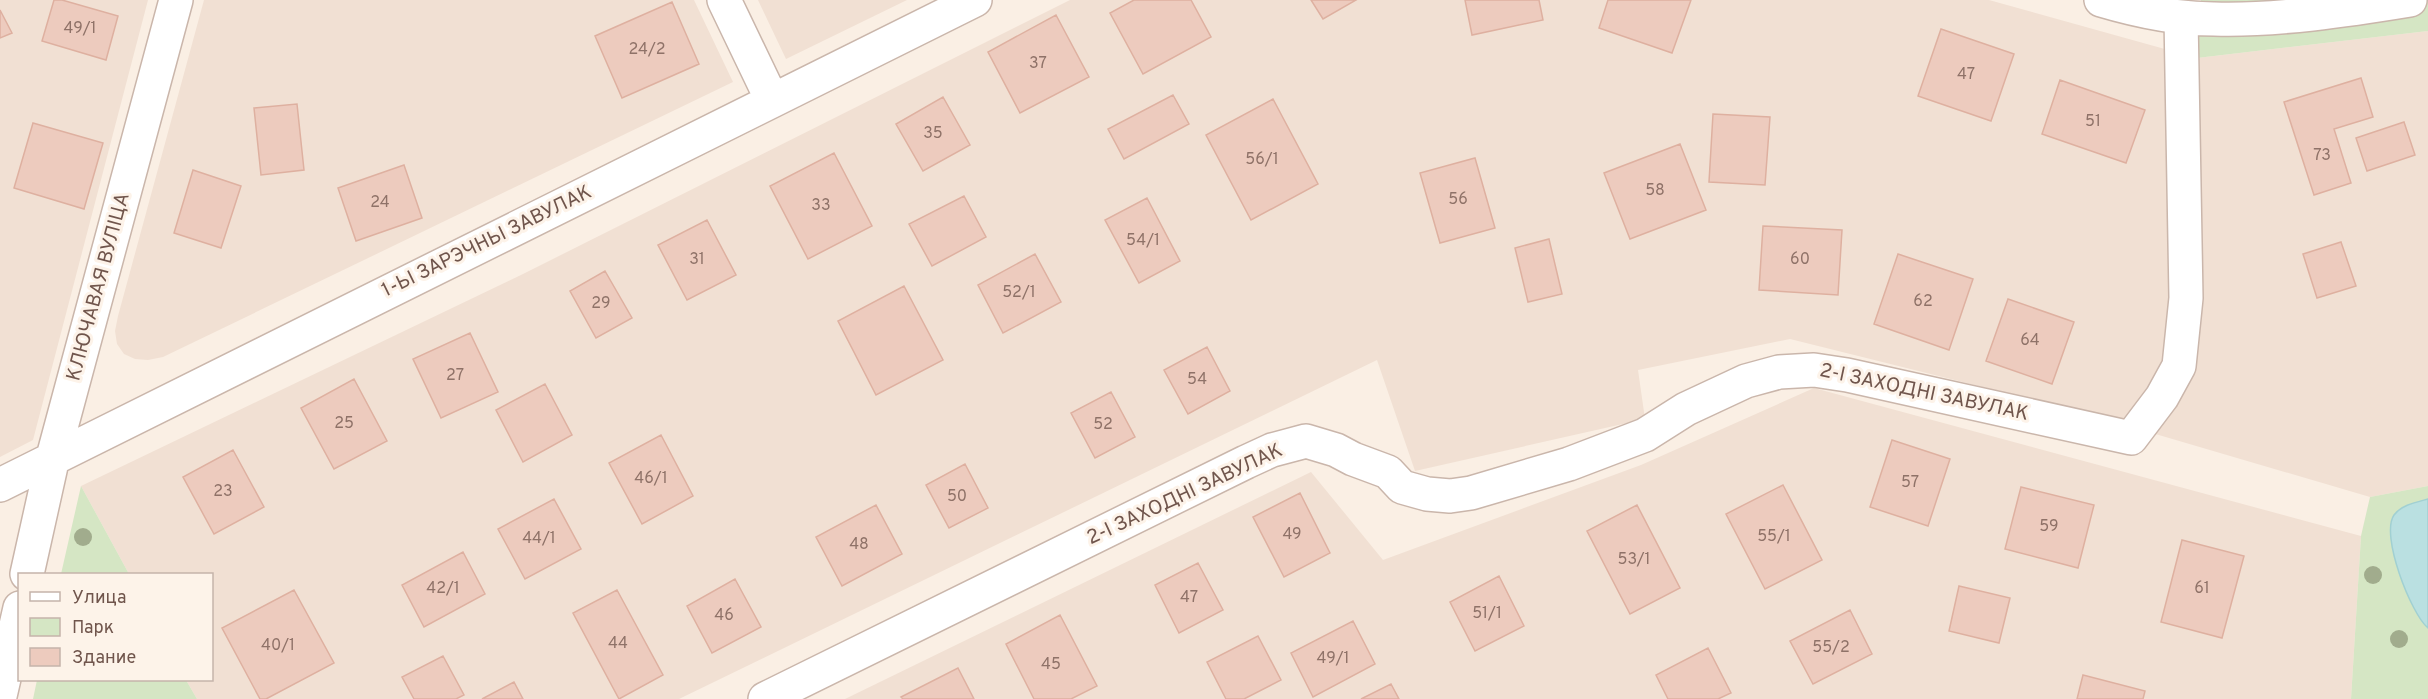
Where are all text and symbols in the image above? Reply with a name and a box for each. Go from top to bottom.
house number: 49/1 [63,19,97,39]
house number: 24/2 [628,40,666,60]
house number: 37 [1029,54,1047,74]
house number: 47 [1957,65,1975,85]
house number: 51 [2085,112,2101,132]
house number: 35 [923,124,943,144]
house number: 73 [2313,146,2331,166]
house number: 56/1 [1245,150,1279,170]
street label: 1-Ы ЗАРЭЧНЫ ЗАВУЛАК [378,180,596,304]
house number: 58 [1645,181,1665,201]
street label: КЛЮЧАВАЯ ВУЛІЦА [61,190,137,384]
house number: 56 [1448,190,1468,210]
house number: 24 [370,193,390,213]
house number: 33 [811,196,831,216]
house number: 54/1 [1126,231,1160,251]
house number: 31 [689,250,705,270]
house number: 60 [1790,250,1810,270]
house number: 52/1 [1002,283,1036,303]
house number: 62 [1913,292,1933,312]
house number: 29 [591,294,611,314]
house number: 64 [2020,331,2040,351]
street label: 2-І ЗАХОДНІ ЗАВУЛАК [1817,358,2031,428]
house number: 27 [446,366,464,386]
house number: 54 [1187,370,1207,390]
house number: 25 [334,414,354,434]
house number: 52 [1093,415,1113,435]
street label: 2-І ЗАХОДНІ ЗАВУЛАК [1083,438,1287,552]
house number: 46/1 [634,469,668,489]
house number: 57 [1901,473,1919,493]
house number: 23 [213,482,233,502]
house number: 50 [947,487,967,507]
house number: 59 [2039,517,2059,537]
house number: 49 [1282,525,1302,545]
house number: 55/1 [1757,527,1791,547]
house number: 44/1 [522,529,556,549]
house number: 48 [849,535,869,555]
house number: 53/1 [1618,550,1650,570]
legend [18,573,213,681]
house number: 42/1 [426,579,460,599]
house number: 61 [2194,579,2210,599]
text: Улица [72,587,126,610]
house number: 47 [1180,588,1198,608]
house number: 51/1 [1472,604,1502,624]
house number: 46 [714,606,734,626]
text: Парк [72,617,114,640]
house number: 44 [608,634,628,654]
house number: 40/1 [261,636,295,656]
house number: 55/2 [1812,638,1850,658]
text: Здание [72,647,136,670]
house number: 49/1 [1316,649,1350,669]
house number: 45 [1041,655,1061,675]

